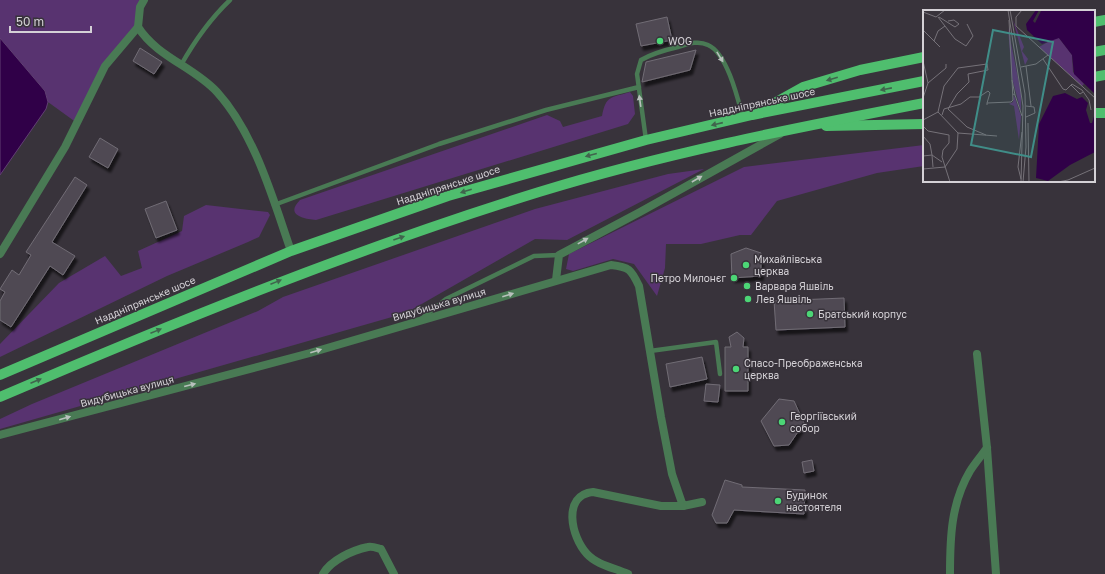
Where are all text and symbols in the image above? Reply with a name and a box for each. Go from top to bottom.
scale bar [10,8,91,34]
inset map [923,10,1095,182]
text: 50 m [16,14,44,29]
place label: WOG [668,35,692,47]
marker: WOG [655,36,665,46]
one-way arrow [716,52,724,62]
one-way arrow [825,76,837,82]
street label: Наддніпрянське шосе [708,85,816,119]
one-way arrow [880,86,892,92]
one-way arrow [637,95,644,107]
one-way arrow [711,121,724,127]
one-way arrow [585,152,597,158]
street label: Наддніпрянське шосе [395,163,502,207]
one-way arrow [691,176,703,183]
one-way arrow [460,188,472,194]
one-way arrow [393,235,405,241]
one-way arrow [577,238,589,245]
place label: Михайлівська церква [754,253,822,277]
marker: Михайлівська церква [741,260,751,270]
place label: Петро Милонєг [651,272,726,284]
street label: Наддніпрянське шосе [93,273,197,327]
marker: Петро Милонєг [729,273,739,283]
one-way arrow [271,279,283,285]
place label: Варвара Яшвіль [755,280,833,292]
marker: Варвара Яшвіль [742,281,752,291]
street label: Видубицька вулиця [391,285,487,323]
one-way arrow [502,292,514,298]
place label: Лев Яшвіль [756,293,811,305]
marker: Лев Яшвіль [743,294,753,304]
place label: Братський корпус [818,308,907,320]
marker: Братський корпус [805,309,815,319]
one-way arrow [150,327,162,333]
one-way arrow [310,348,322,354]
place label: Спасо-Преображенська церква [744,357,863,381]
marker: Спасо-Преображенська церква [731,364,741,374]
street label: Видубицька вулиця [79,373,175,409]
one-way arrow [30,378,41,384]
one-way arrow [184,381,197,387]
place label: Георгіївський собор [790,410,857,434]
one-way arrow [59,415,71,421]
marker: Георгіївський собор [777,417,787,427]
place label: Будинок настоятеля [786,489,842,513]
marker: Будинок настоятеля [773,496,783,506]

